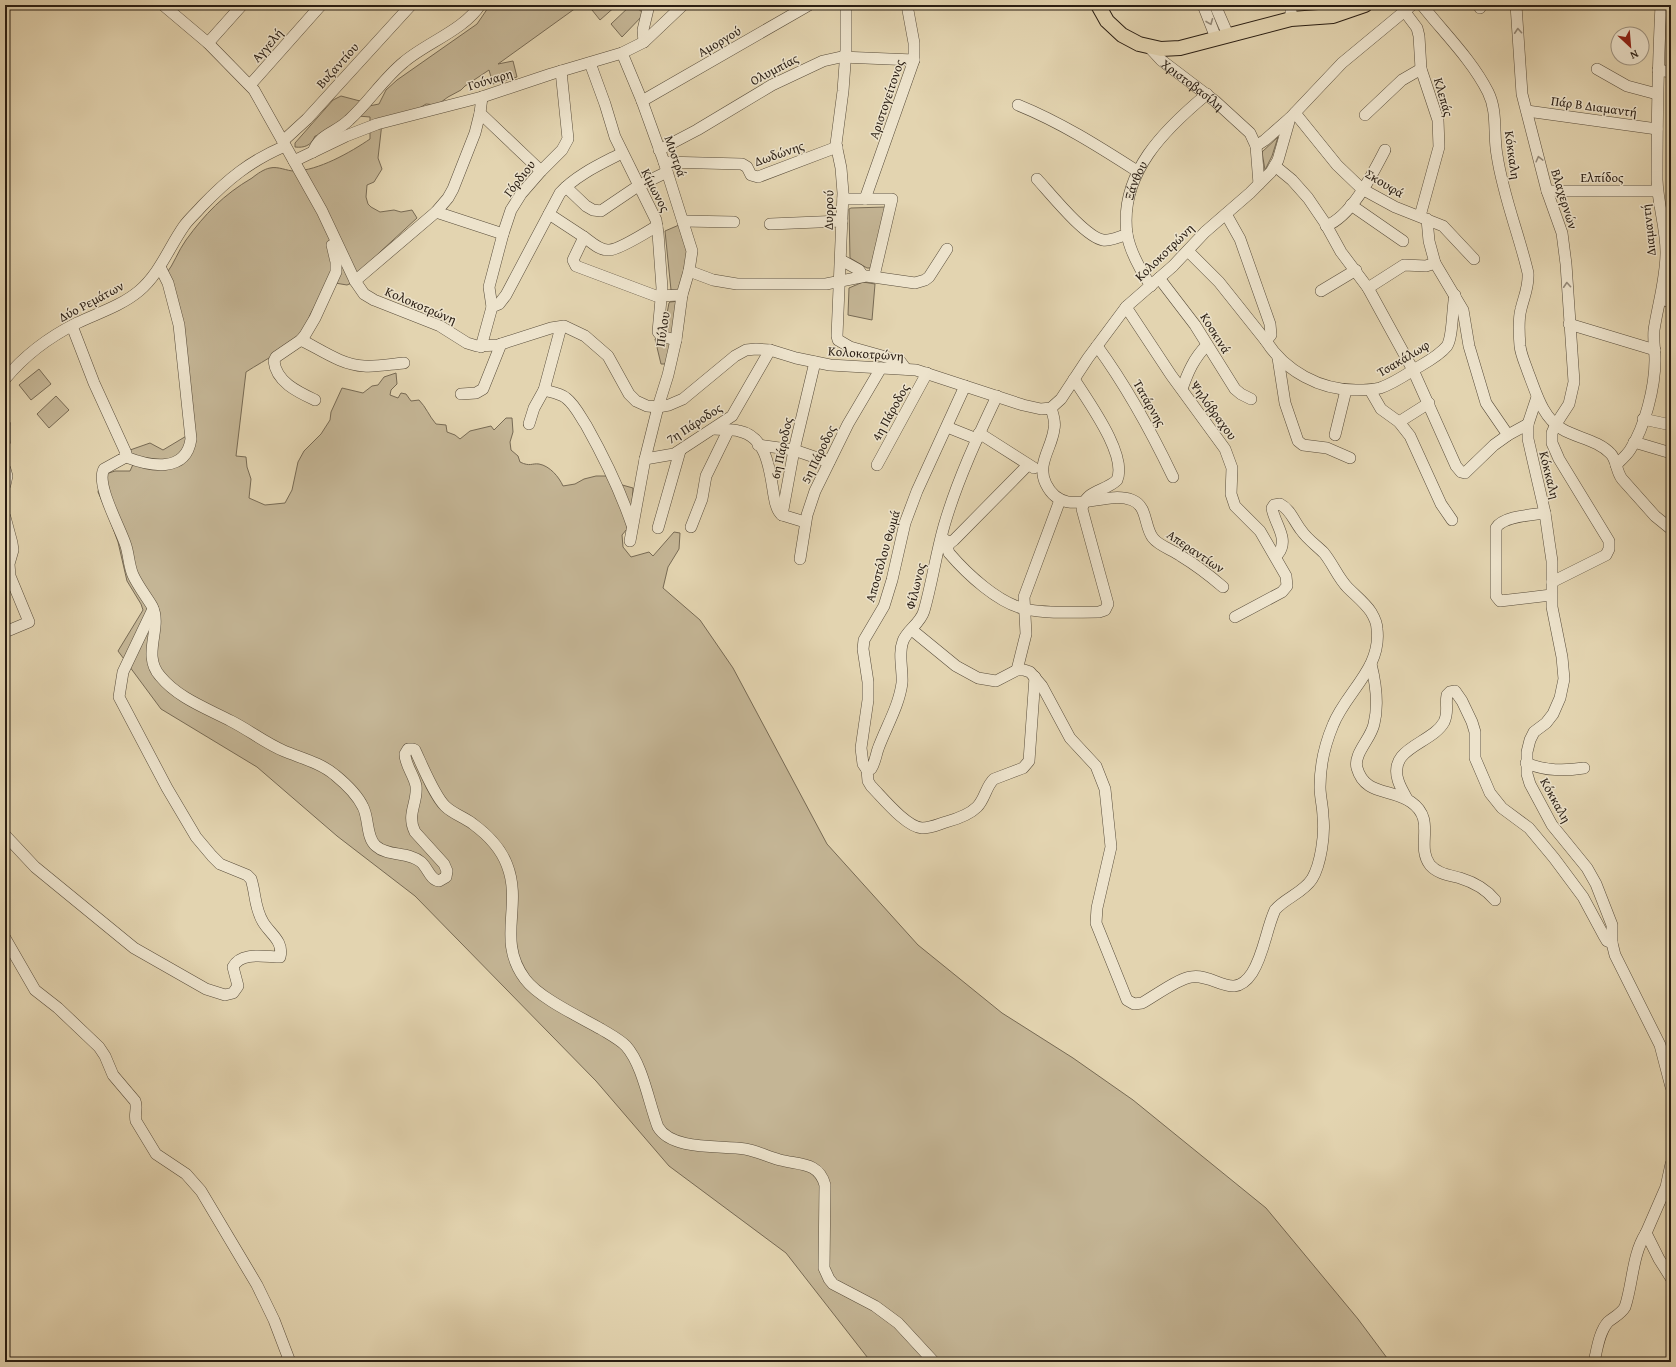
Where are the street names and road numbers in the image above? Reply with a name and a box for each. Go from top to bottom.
street label: Αμοργού [694,21,745,62]
street label: Αγγελή [247,24,287,66]
street label: Βυζαντίου [311,38,363,93]
street label: Ολυμπίας [747,49,802,90]
street label: Χριστοβασίλη [1157,55,1228,115]
street label: Αριστογείτονος [864,56,909,142]
street label: Γούναρη [465,64,515,95]
street label: Κλεπάς [1429,75,1458,119]
street label: Πάρ Β Διαμαντή [1550,91,1638,122]
street label: Κόκκαλη [1500,130,1525,181]
street label: Μυστρά [660,133,691,179]
street label: Δωδώνης [752,136,807,171]
street label: Γόρδιου [499,156,540,201]
street label: Ξάνθου [1119,157,1152,201]
street label: Σκουφά [1362,164,1408,203]
street label: Κίμωνος [637,165,675,216]
street label: Βλαχερνών [1546,167,1583,232]
street label: Ελπίδος [1580,168,1624,187]
street label: Δυρρού [819,190,838,230]
street label: Διαμαντή [1636,203,1661,257]
street label: Κολοκοτρώνη [1130,219,1198,286]
street label: Δύο Ρεμάτων [55,276,128,327]
street label: Κολοκοτρώνη [382,282,459,329]
street label: Κοσκινά [1196,309,1236,357]
street label: Πύλου [650,310,675,348]
street label: Τσακάλωφ [1373,335,1433,382]
street label: Κολοκοτρώνη [827,341,905,366]
street label: Τατάρνης [1128,376,1171,431]
street label: Ψηλόβραχου [1185,376,1242,444]
street label: 4η Πάροδος [867,380,914,444]
street label: 7η Πάροδος [663,398,726,449]
street label: 6η Πάροδος [766,415,797,481]
street label: 5η Πάροδος [796,421,841,487]
street label: Κόκκαλη [1534,449,1565,501]
street label: Αποστόλου Θωμά [860,508,905,604]
street label: Απεραντίων [1163,525,1229,578]
street label: Φίλωνος [901,560,931,611]
street label: Κόκκαλη [1535,774,1576,826]

